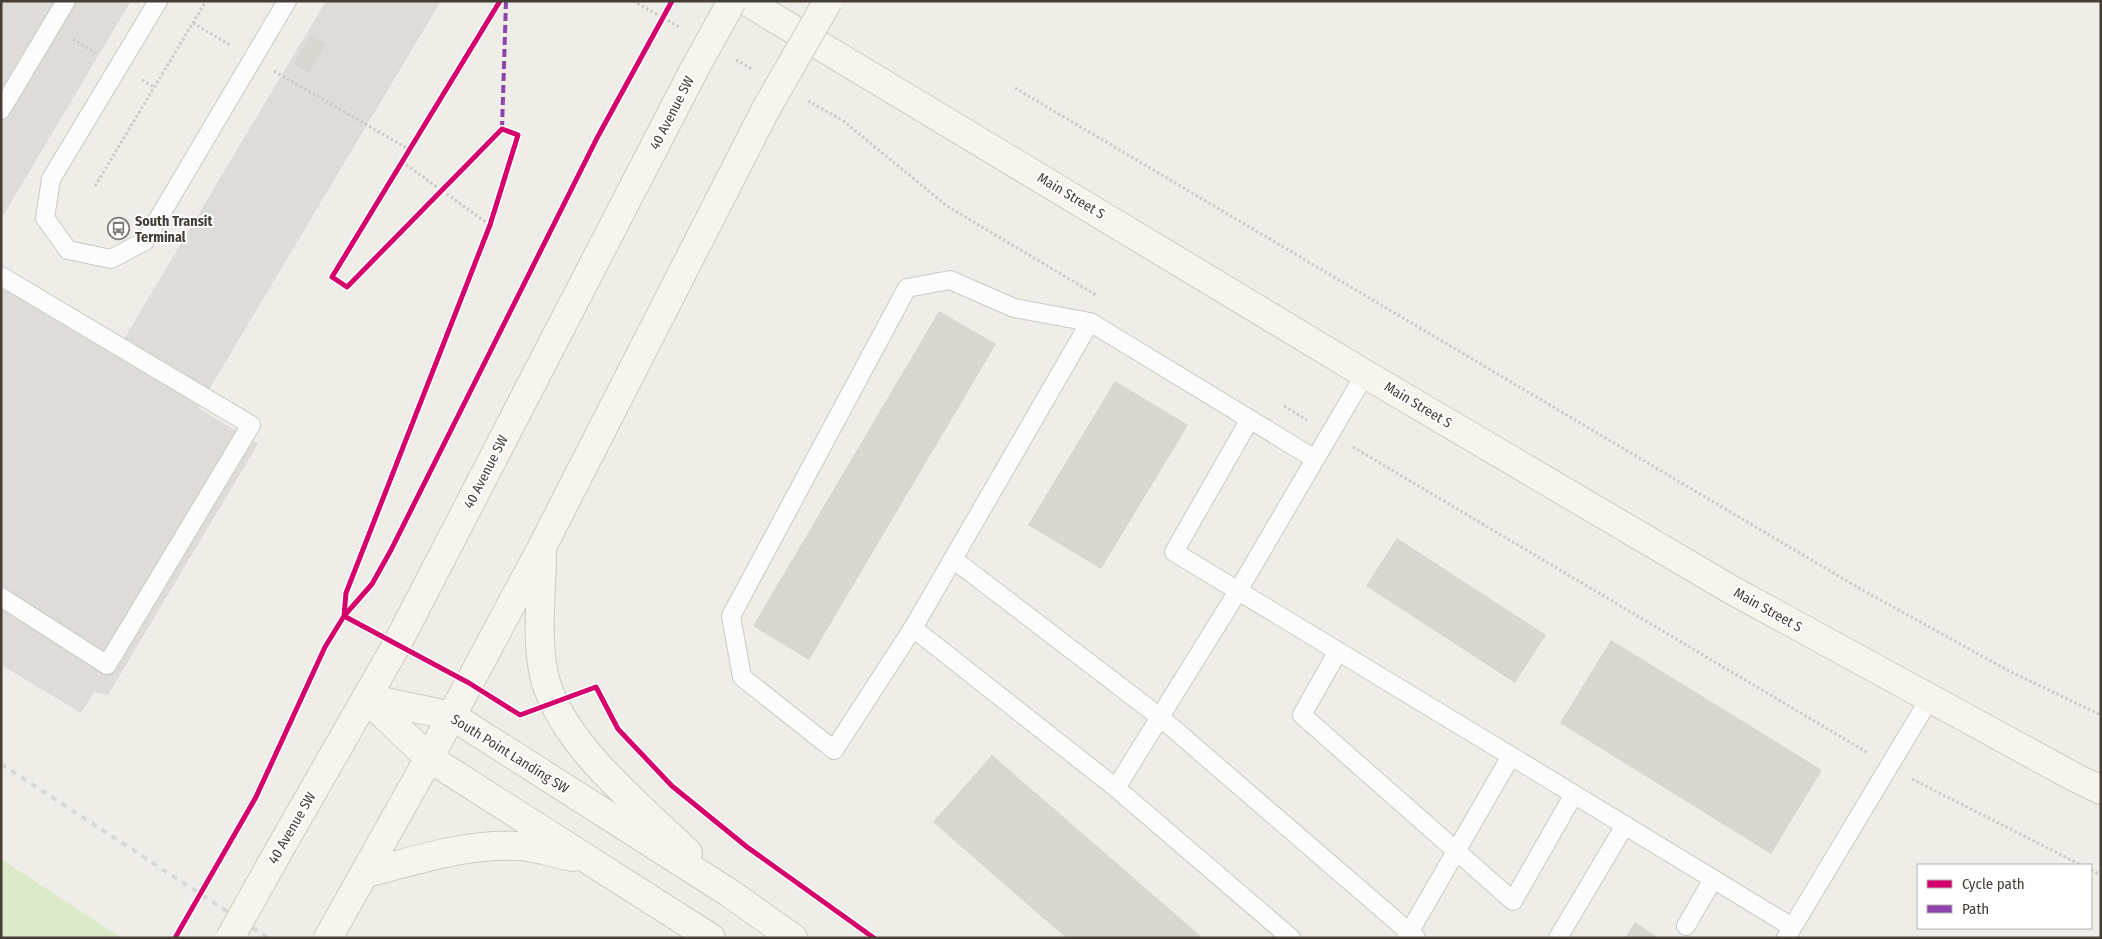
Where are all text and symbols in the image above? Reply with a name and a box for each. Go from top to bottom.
street label: 40 Avenue SW [646,73,698,153]
street label: Main Street S [1034,169,1108,223]
place label: South Transit Terminal [135,213,213,246]
bus stop icon: South Transit Terminal [107,217,131,241]
street label: Main Street S [1381,378,1455,432]
street label: 40 Avenue SW [460,432,512,512]
street label: Main Street S [1731,584,1805,636]
street label: South Point Landing SW [448,711,573,797]
street label: 40 Avenue SW [265,789,320,867]
legend [1917,864,2092,929]
text: Cycle path [1962,875,2025,893]
text: Path [1962,900,1989,918]

